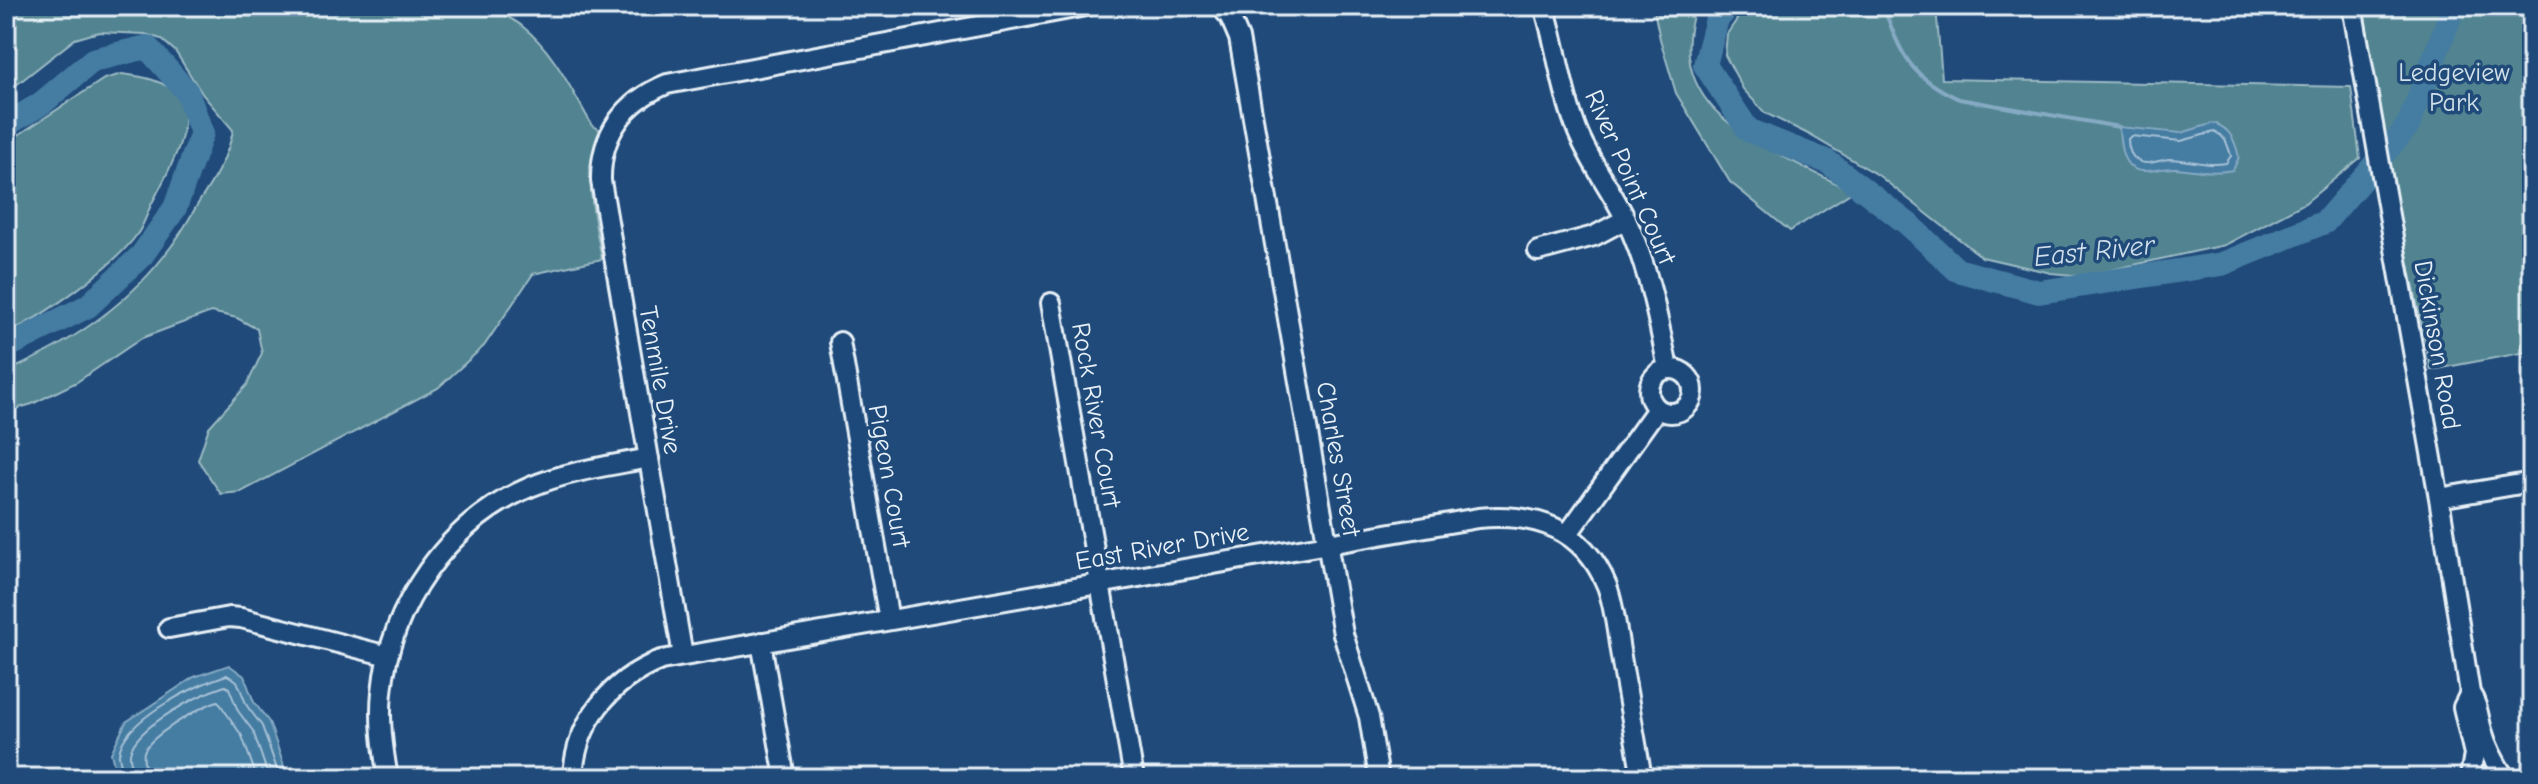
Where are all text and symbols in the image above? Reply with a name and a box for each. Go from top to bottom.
park label: Ledgeview Park [2398,58,2510,118]
street label: River Point Court [1578,85,1683,271]
water label: East River [2032,229,2158,273]
street label: Dickinson Road [2407,258,2467,432]
street label: Tenmile Drive [632,304,688,456]
street label: Rock River Court [1065,320,1127,512]
street label: Charles Street [1310,379,1367,541]
street label: Pigeon Court [862,402,917,552]
street label: East River Drive [1073,517,1251,577]

